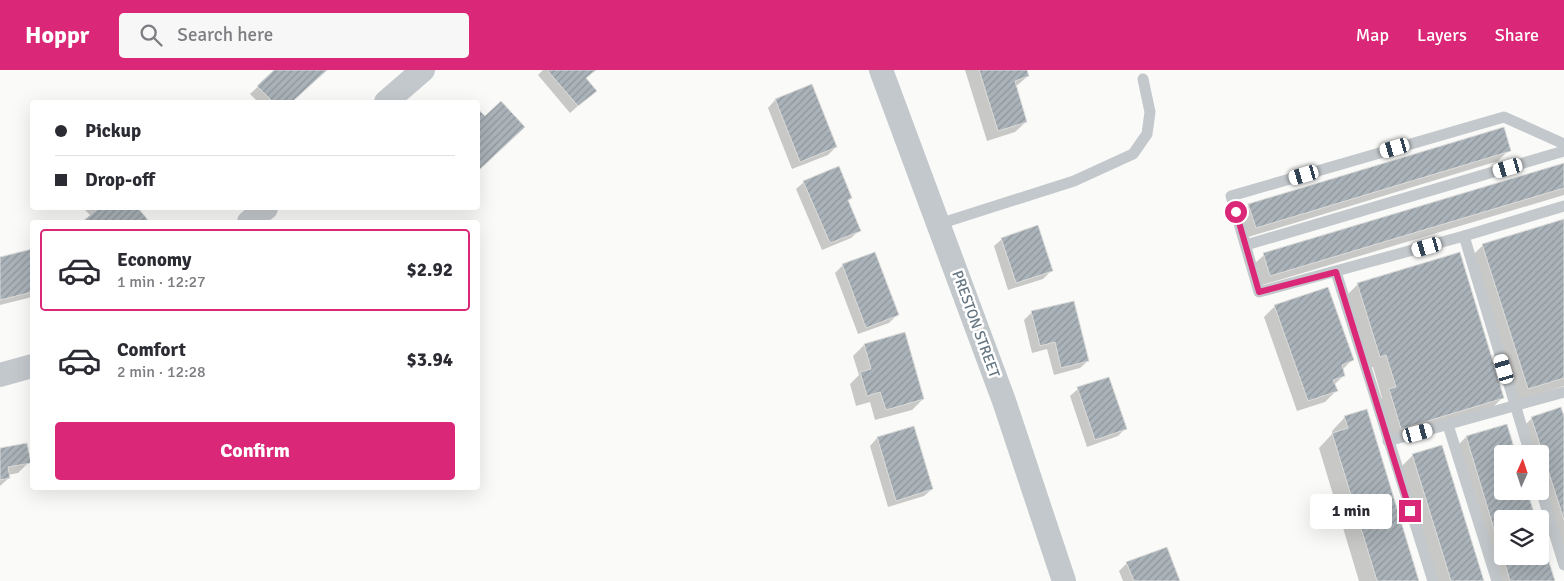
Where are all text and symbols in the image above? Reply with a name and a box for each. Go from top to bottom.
search box [119,13,469,58]
text: Hoppr [25,20,89,50]
icon: search [137,21,165,49]
text: Search here [177,23,273,47]
text: Map [1356,24,1389,46]
text: Layers [1417,24,1467,46]
text: Share [1495,24,1539,46]
text: Pickup [85,119,141,143]
car [1378,137,1411,159]
car [1491,157,1524,179]
car [1287,164,1320,186]
text: Drop-off [85,168,155,192]
route start [1225,201,1247,223]
car [1410,236,1443,258]
icon: car [57,248,102,293]
text: Economy [117,248,191,272]
text: $2.92 [407,258,453,282]
street label: PRESTON STREET [948,268,1004,381]
text: 1 min · 12:27 [117,272,206,292]
icon: car [57,338,102,383]
text: Comfort [117,338,186,362]
text: $3.94 [407,348,453,372]
car [1492,352,1515,386]
text: 2 min · 12:28 [117,362,206,382]
button: Confirm [55,422,455,480]
car [1401,422,1434,444]
north arrow [1494,445,1549,500]
map controls [1494,445,1549,565]
callout: 1 min [1310,494,1392,528]
route end [1399,500,1421,522]
text: 1 min [1332,501,1370,521]
button: layers [1494,510,1549,565]

